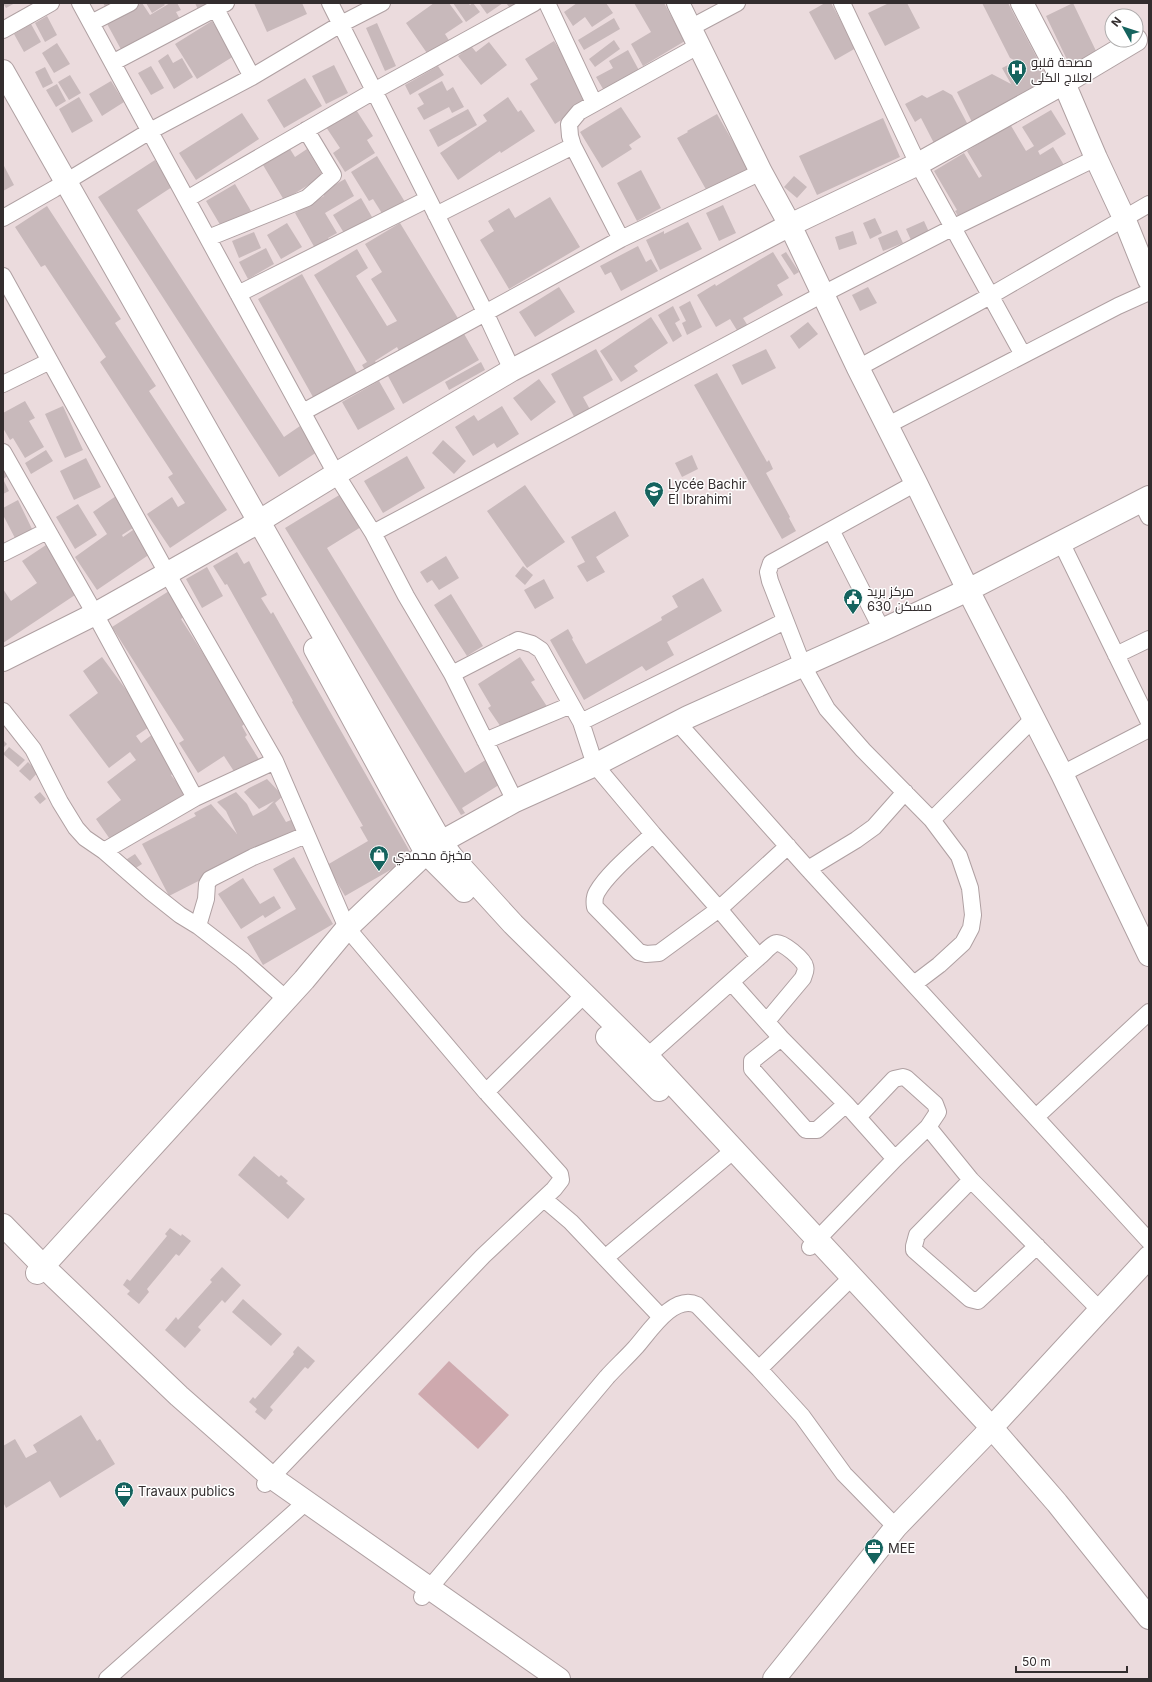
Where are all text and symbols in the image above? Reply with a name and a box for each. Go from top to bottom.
north arrow [1104,8,1144,48]
text: N [1108,14,1124,29]
place label: مصحة قلبو لعلاج الكلى [1031,54,1093,86]
hospital icon: مصحة قلبو لعلاج الكلى [1006,58,1028,86]
place label: Lycée Bachir El Ibrahimi [668,476,747,507]
school or university icon: Lycée Bachir El Ibrahimi [643,480,665,508]
place label: مركز بريد 630 مسكن [867,583,932,614]
public building icon: مركز بريد 630 مسكن [842,587,864,615]
shop icon: مخبزة محمدي [368,844,390,872]
place label: مخبزة محمدي [393,847,472,866]
office icon: Travaux publics [113,1480,135,1508]
place label: Travaux publics [138,1483,235,1499]
office icon: MEE [863,1537,885,1565]
place label: MEE [888,1540,915,1556]
scale bar [1016,1648,1127,1674]
text: 50 m [1022,1654,1051,1669]

